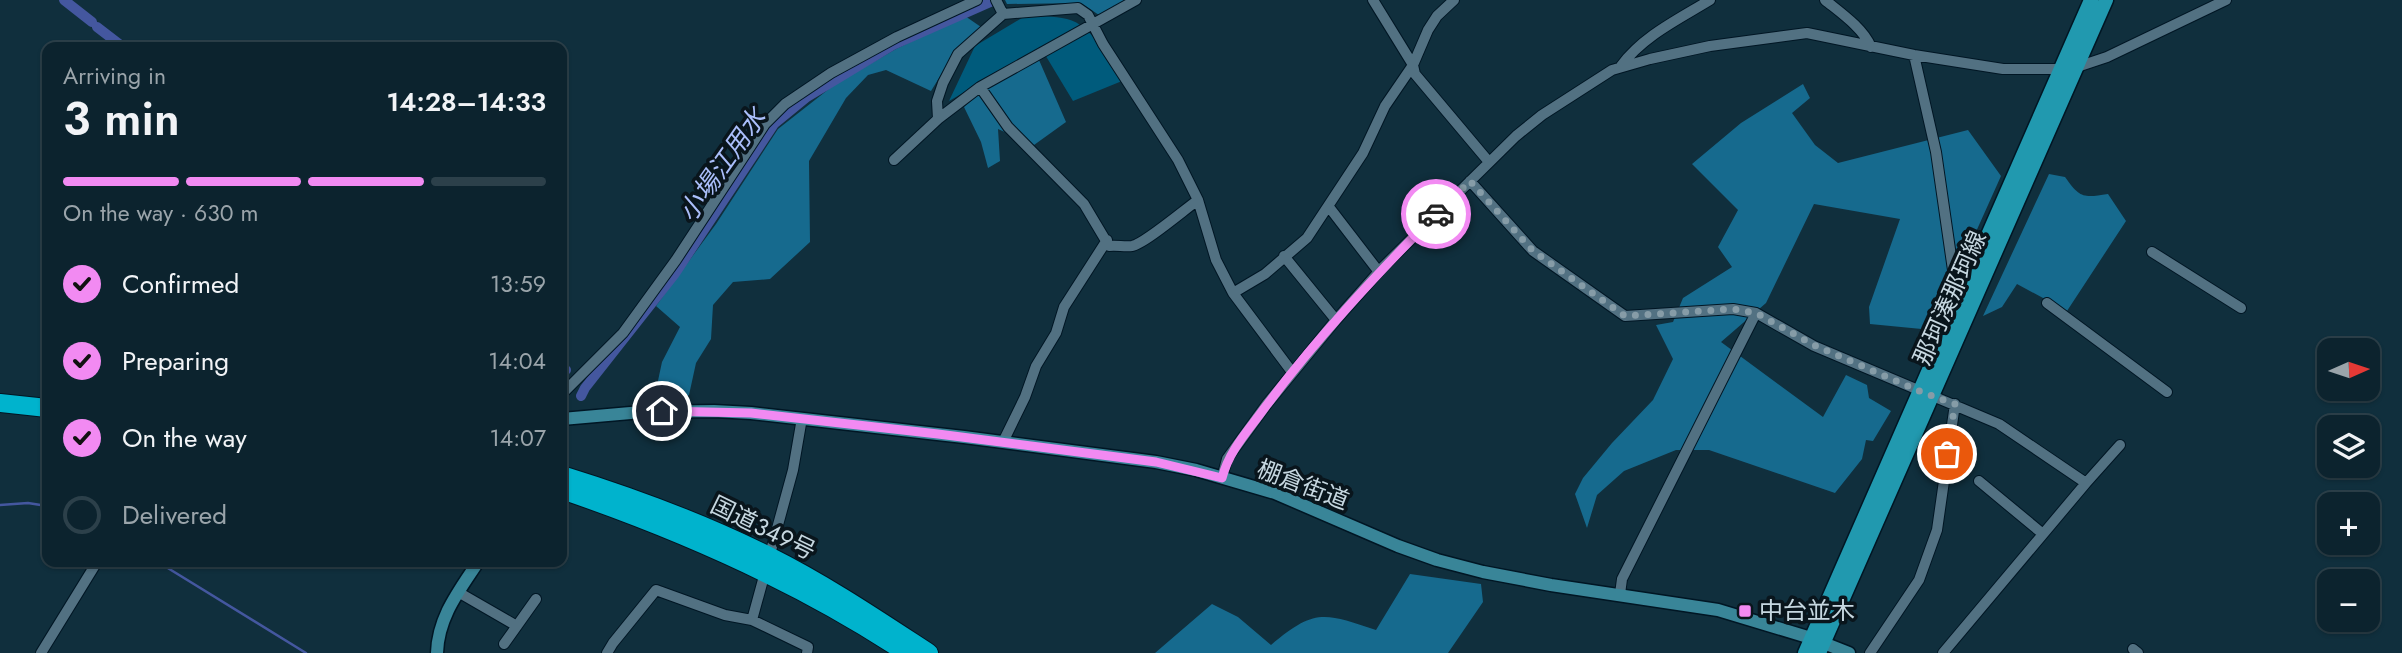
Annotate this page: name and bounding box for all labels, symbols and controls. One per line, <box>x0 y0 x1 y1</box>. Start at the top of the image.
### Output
text: Arriving in <box>63 59 166 93</box>
text: 14:28–14:33 <box>387 83 546 121</box>
text: 3 min <box>63 86 180 152</box>
water label: 小場江用水 <box>669 98 777 229</box>
courier <box>1401 179 1471 249</box>
icon: car <box>1417 195 1455 233</box>
text: On the way · 630 m <box>63 196 258 230</box>
street label: 那珂湊那珂線 <box>1904 225 1995 371</box>
icon: check <box>63 265 101 303</box>
text: Confirmed <box>122 265 239 303</box>
text: 13:59 <box>490 267 546 301</box>
north arrow <box>2317 338 2380 401</box>
map controls <box>2317 338 2380 632</box>
icon: check <box>63 342 101 380</box>
text: Preparing <box>122 342 229 380</box>
text: 14:04 <box>488 344 546 378</box>
pin <box>632 381 692 441</box>
icon: home <box>643 392 681 430</box>
button: layers <box>2317 415 2380 478</box>
icon: check <box>63 419 101 457</box>
text: On the way <box>122 419 247 457</box>
text: 14:07 <box>489 421 546 455</box>
pin <box>1917 424 1977 484</box>
icon: bag <box>1928 435 1966 473</box>
street label: 棚倉街道 <box>1252 451 1354 518</box>
street label: 国道349号 <box>705 487 822 568</box>
button: + <box>2317 492 2380 555</box>
text: Delivered <box>122 496 227 534</box>
button: − <box>2317 569 2380 632</box>
place label: 中台並木 <box>1759 593 1855 628</box>
marker: 中台並木 <box>1737 603 1753 619</box>

